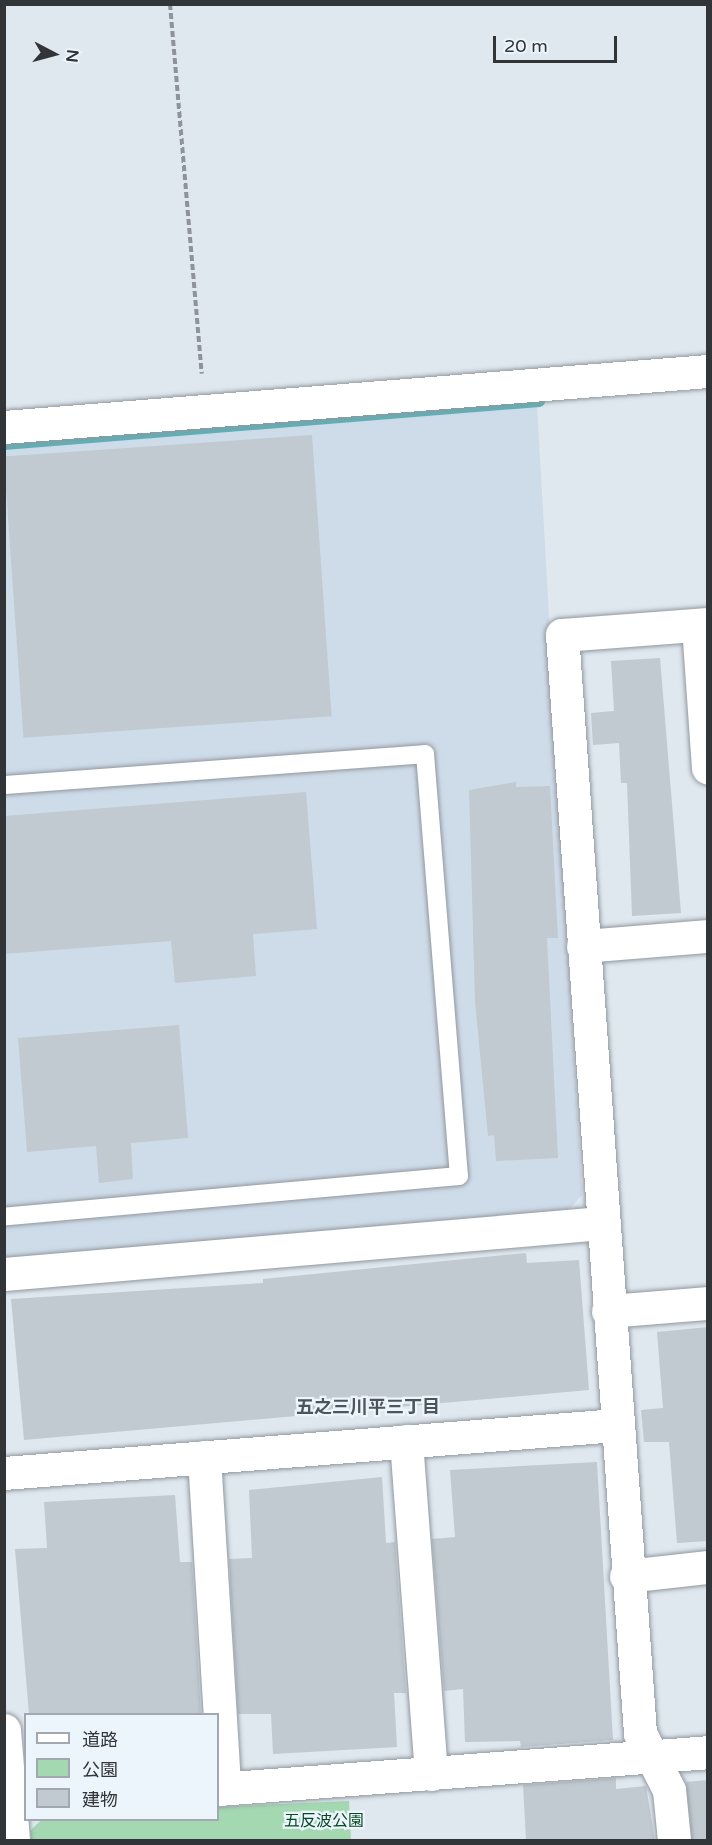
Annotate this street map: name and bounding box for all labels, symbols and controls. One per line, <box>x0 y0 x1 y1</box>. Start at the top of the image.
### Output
north arrow <box>24 24 84 84</box>
scale bar <box>496 24 620 62</box>
text: 20 m <box>504 35 548 57</box>
text: N <box>61 48 83 63</box>
district label: 五之三川平三丁目 <box>296 1396 440 1418</box>
legend <box>24 1713 219 1821</box>
text: 道路 <box>82 1729 118 1751</box>
text: 公園 <box>82 1759 118 1781</box>
text: 建物 <box>82 1789 118 1811</box>
park label: 五反波公園 <box>284 1811 364 1831</box>

